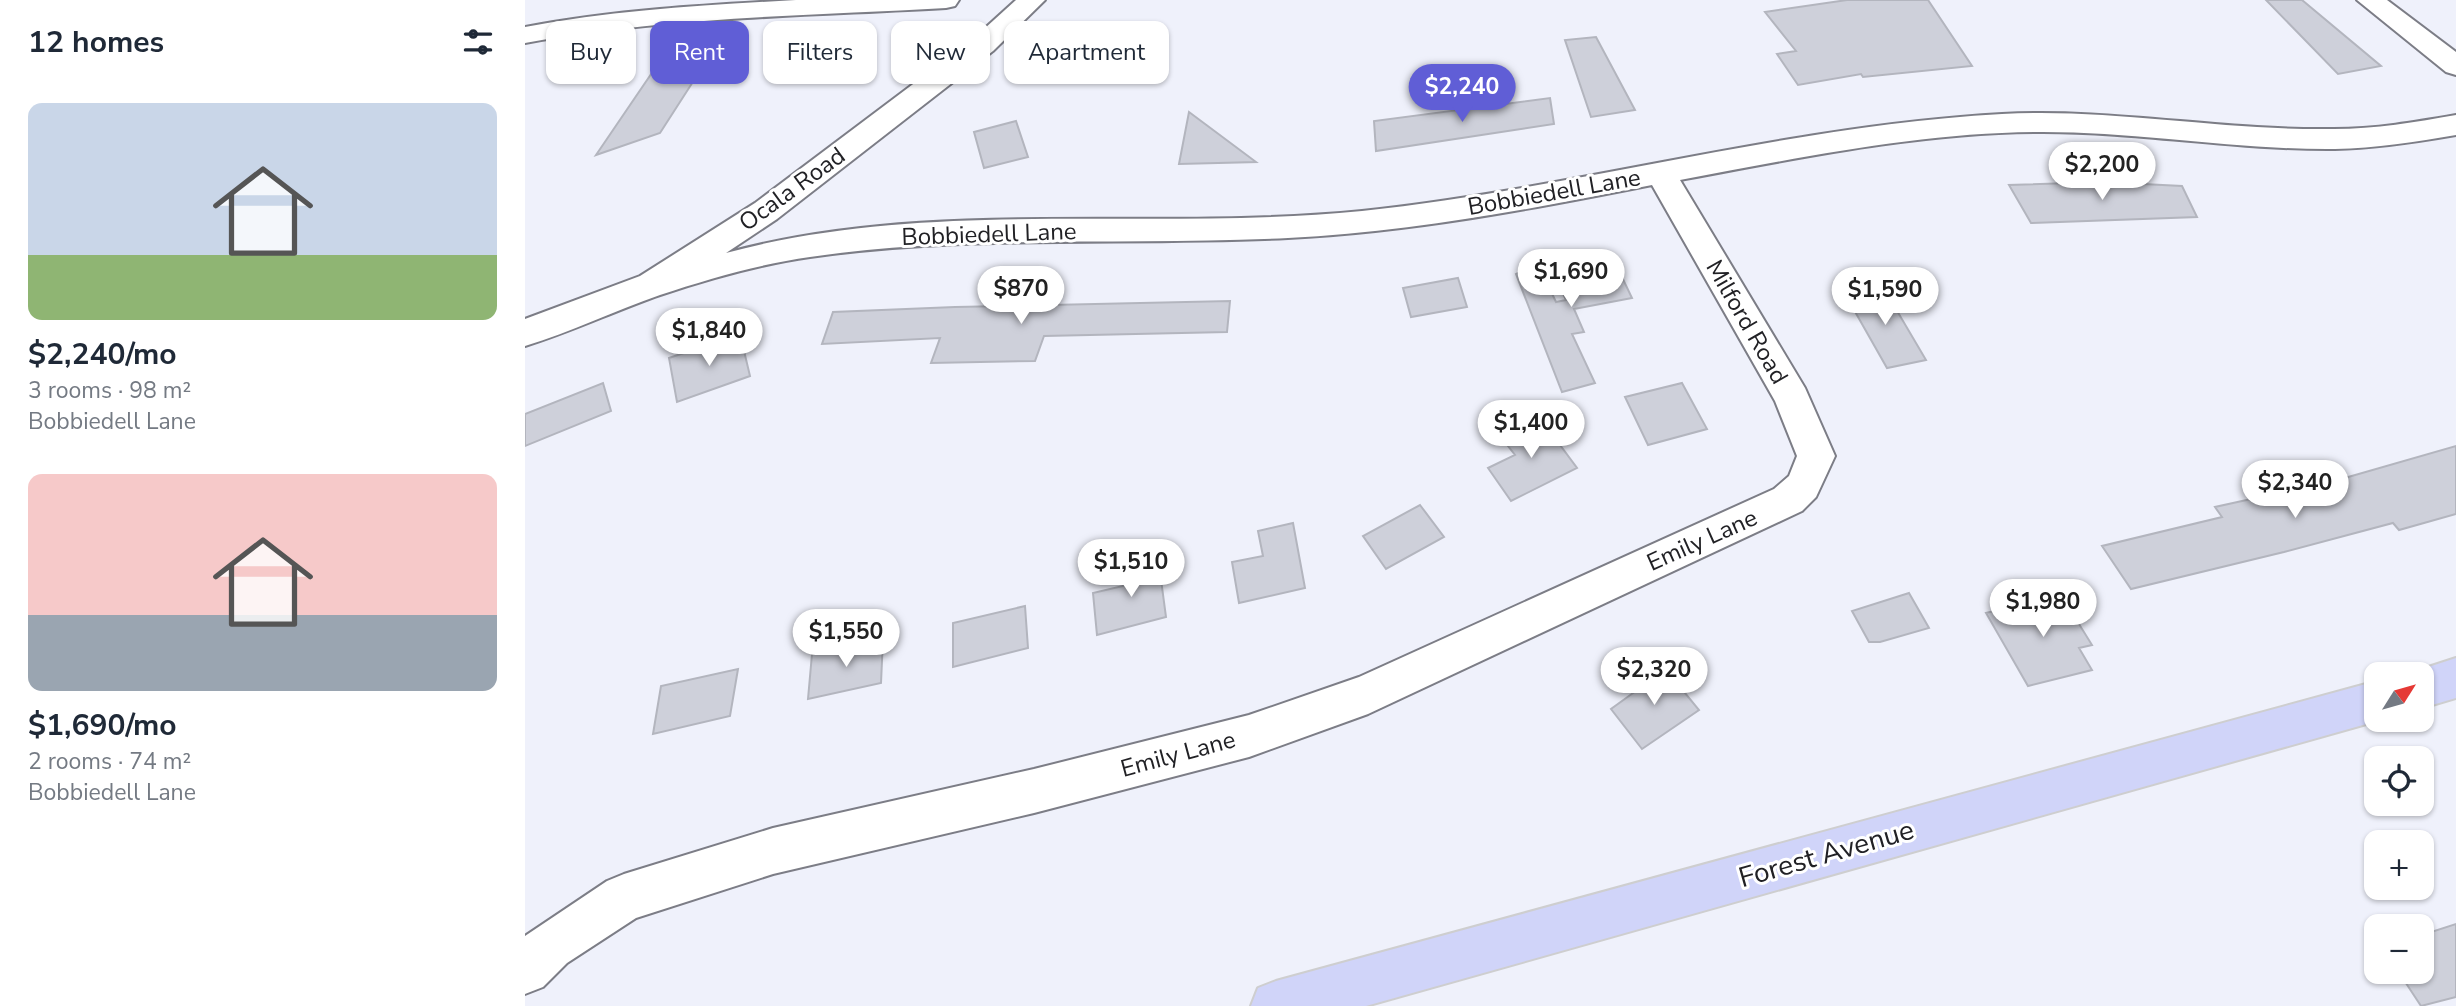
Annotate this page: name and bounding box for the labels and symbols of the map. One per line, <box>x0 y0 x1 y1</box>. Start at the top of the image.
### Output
pin: $2,240 <box>1405 64 1519 124</box>
street label: Ocala Road <box>732 140 852 238</box>
pin: $2,200 <box>2045 142 2159 202</box>
street label: Bobbiedell Lane <box>1465 161 1643 223</box>
street label: Bobbiedell Lane <box>901 215 1077 253</box>
pin: $1,690 <box>1514 250 1628 309</box>
street label: Milford Road <box>1699 254 1795 390</box>
pin: $870 <box>980 266 1062 326</box>
pin: $1,590 <box>1828 268 1942 327</box>
pin: $1,840 <box>652 308 766 368</box>
pin: $1,400 <box>1474 400 1588 460</box>
pin: $2,340 <box>2238 461 2352 520</box>
street label: Emily Lane <box>1642 501 1762 579</box>
pin: $1,510 <box>1074 540 1188 599</box>
pin: $1,980 <box>1986 580 2100 639</box>
pin: $1,550 <box>789 610 903 669</box>
pin: $2,320 <box>1597 648 1711 707</box>
north arrow <box>2364 662 2434 732</box>
street label: Emily Lane <box>1117 723 1239 785</box>
street label: Forest Avenue <box>1734 811 1918 897</box>

